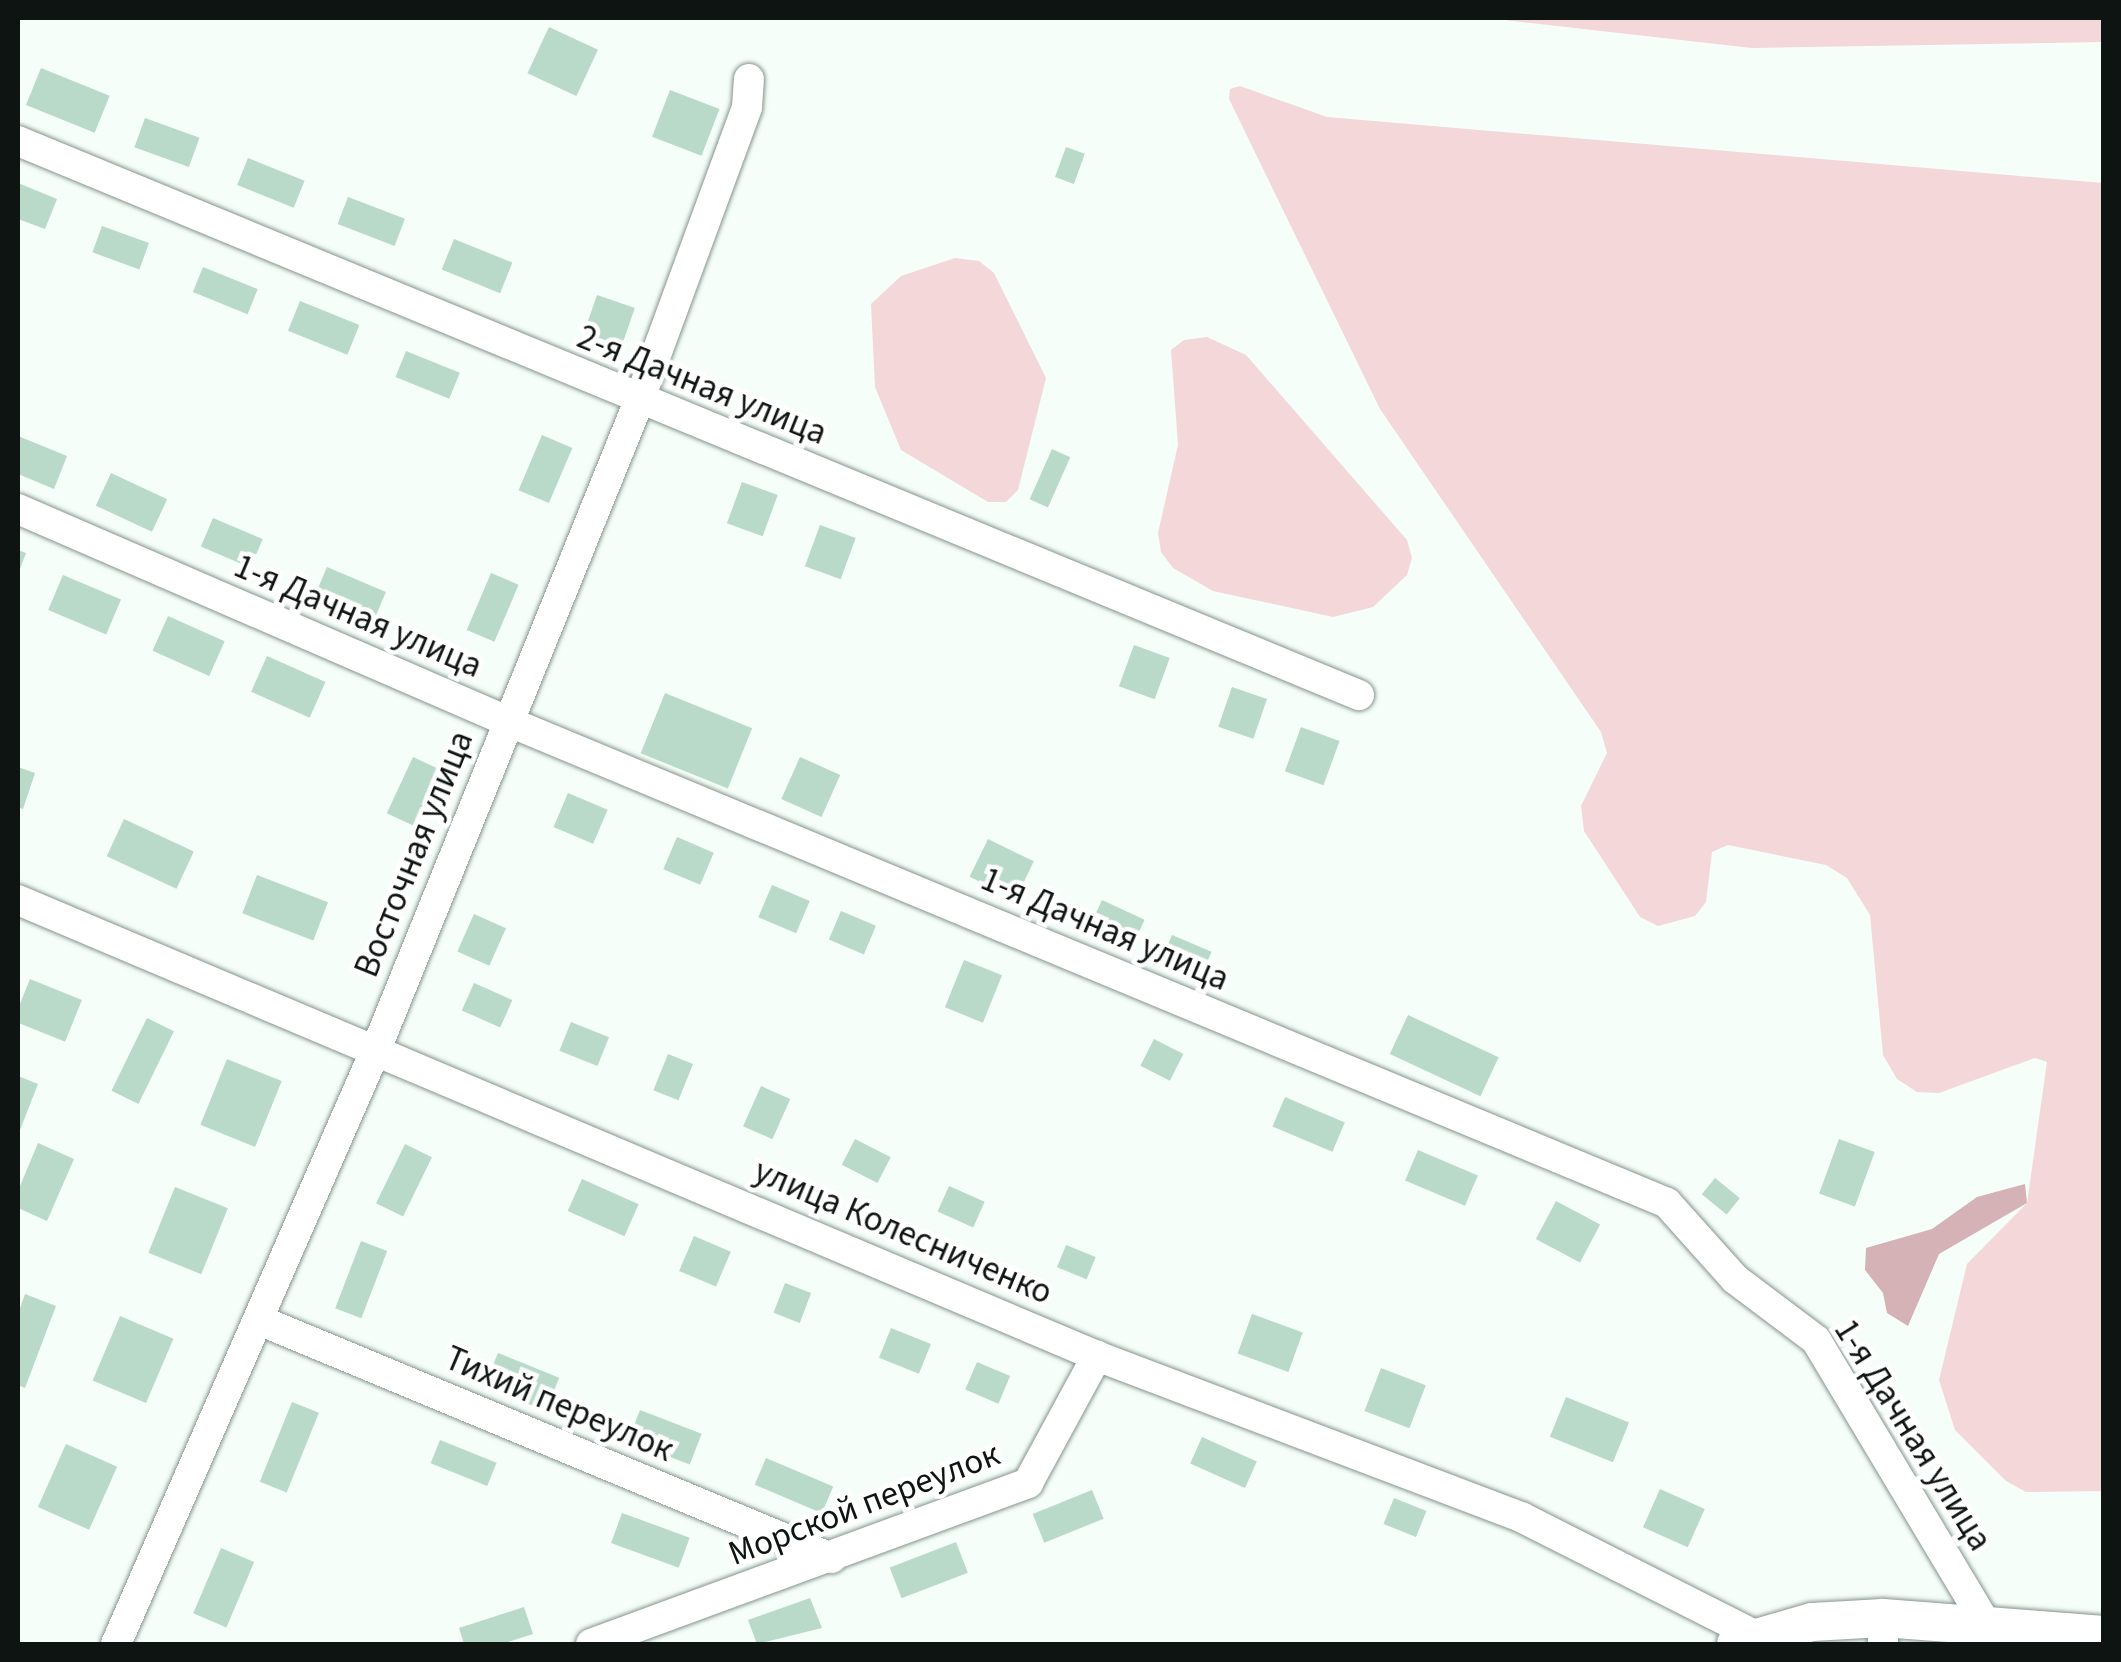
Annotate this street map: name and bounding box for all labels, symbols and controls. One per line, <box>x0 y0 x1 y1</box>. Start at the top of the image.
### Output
street label: 2-я Дачная улица <box>571 316 833 454</box>
street label: 1-я Дачная улица <box>228 545 488 687</box>
street label: Восточная улица <box>346 725 482 983</box>
street label: 1-я Дачная улица <box>975 858 1235 1000</box>
street label: улица Колесниченко <box>748 1150 1058 1314</box>
street label: 1-я Дачная улица <box>1825 1311 2001 1559</box>
street label: Тихий переулок <box>439 1337 679 1471</box>
street label: Морской переулок <box>723 1433 1005 1575</box>

